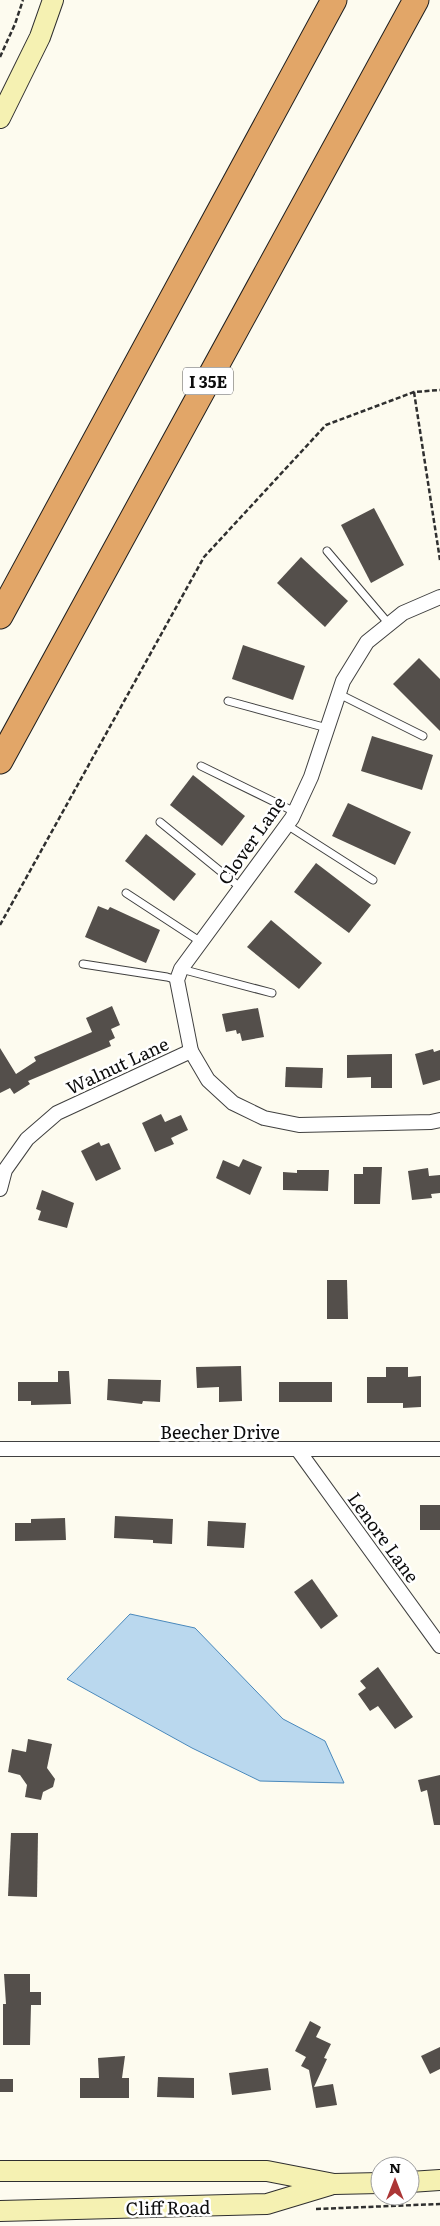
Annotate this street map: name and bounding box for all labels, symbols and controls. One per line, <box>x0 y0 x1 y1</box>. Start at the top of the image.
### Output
road number: I 35E <box>183 368 233 394</box>
street label: Clover Lane <box>211 790 291 890</box>
street label: Walnut Lane <box>61 1029 173 1101</box>
street label: Beecher Drive <box>160 1418 280 1445</box>
street label: Lenore Lane <box>342 1486 426 1588</box>
north arrow <box>370 2156 420 2206</box>
text: N <box>389 2157 401 2177</box>
street label: Cliff Road <box>125 2193 211 2221</box>

